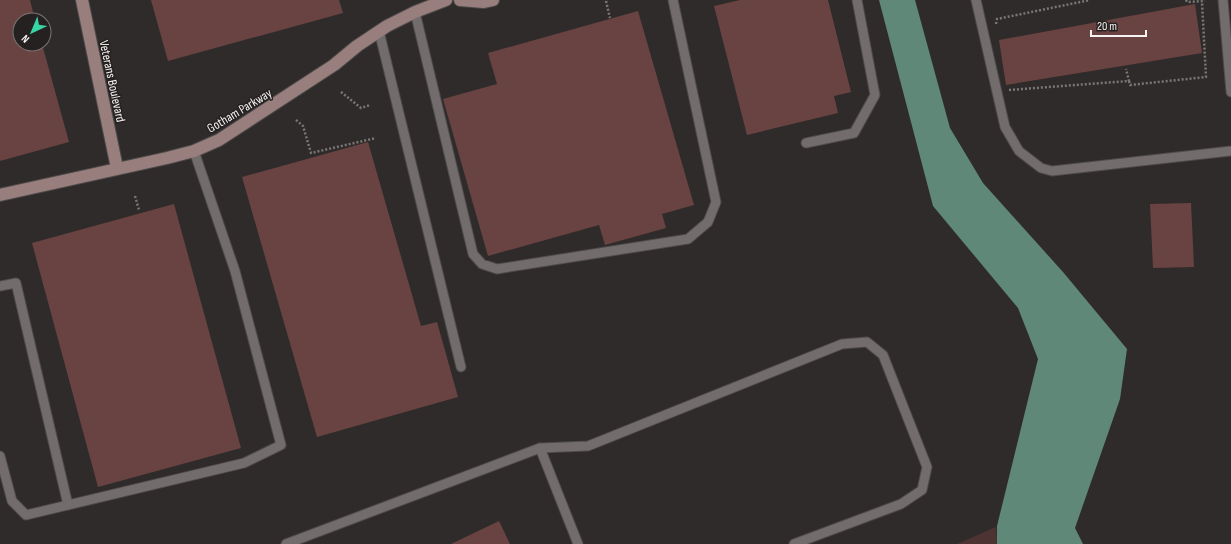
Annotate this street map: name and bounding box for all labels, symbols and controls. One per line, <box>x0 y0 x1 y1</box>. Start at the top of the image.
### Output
north arrow <box>12 12 52 52</box>
scale bar <box>1091 12 1146 38</box>
text: 20 m <box>1097 19 1117 34</box>
text: N <box>19 32 32 46</box>
street label: Veterans Boulevard <box>96 39 129 124</box>
street label: Gotham Parkway <box>204 85 275 137</box>

